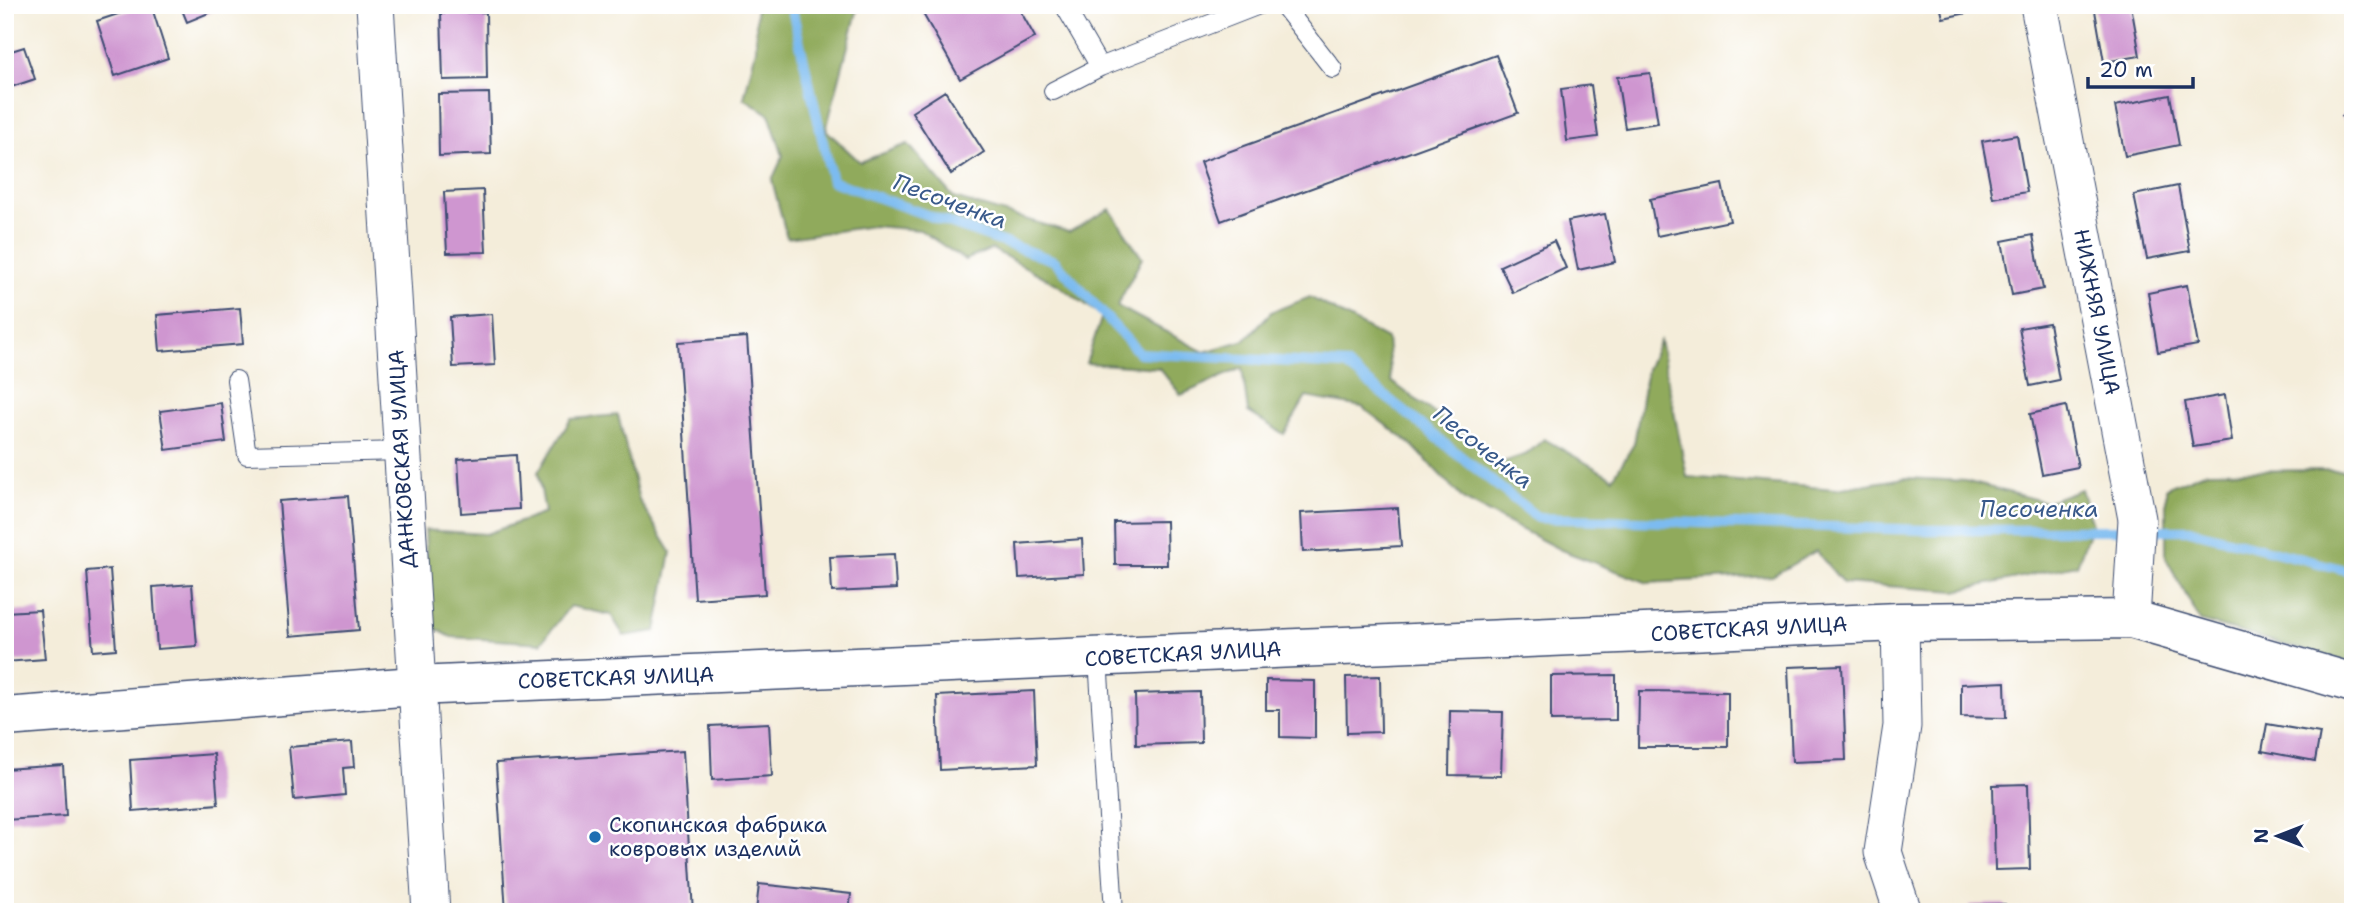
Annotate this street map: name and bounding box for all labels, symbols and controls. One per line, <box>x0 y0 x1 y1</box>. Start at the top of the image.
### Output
scale bar <box>2088 46 2194 90</box>
text: 20 m <box>2099 56 2153 84</box>
water label: Песоченка <box>889 167 1011 235</box>
street label: НИЖНЯЯ УЛИЦА <box>2067 227 2127 397</box>
street label: ДАНКОВСКАЯ УЛИЦА <box>382 349 422 569</box>
water label: Песоченка <box>1427 399 1539 495</box>
water label: Песоченка <box>1980 494 2098 524</box>
street label: СОВЕТСКАЯ УЛИЦА <box>1650 610 1848 648</box>
street label: СОВЕТСКАЯ УЛИЦА <box>1084 635 1282 673</box>
street label: СОВЕТСКАЯ УЛИЦА <box>517 661 715 695</box>
north arrow <box>2242 802 2312 872</box>
place label: Скопинская фабрика ковровых изделий <box>609 811 827 863</box>
text: N <box>2249 828 2274 844</box>
marker: Скопинская фабрика ковровых изделий <box>587 829 603 845</box>

